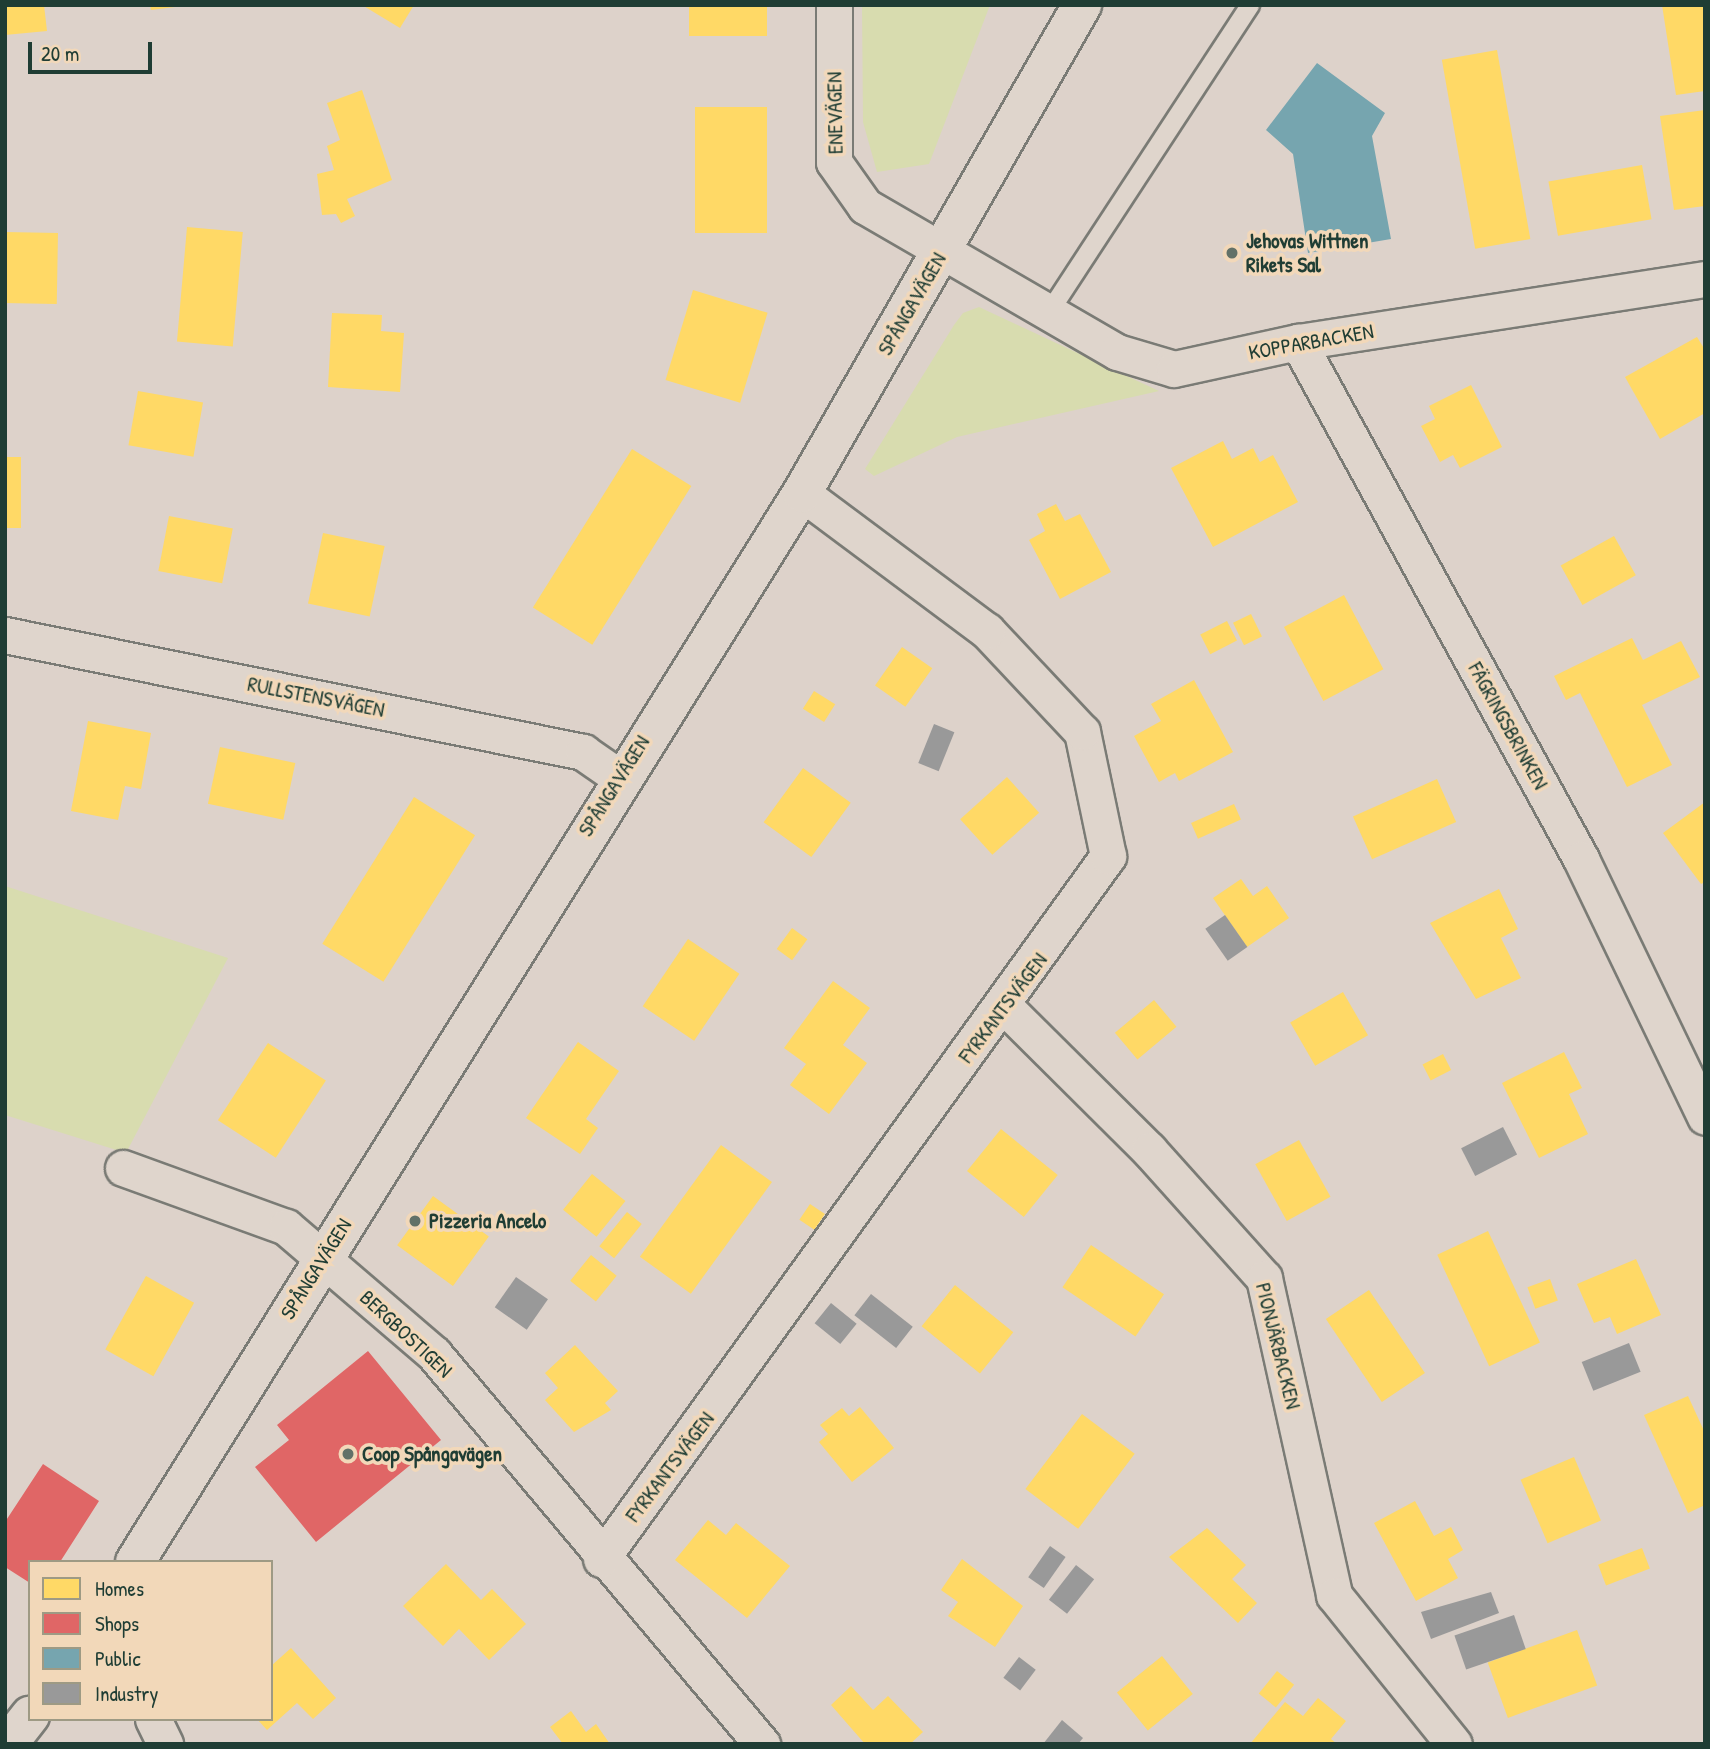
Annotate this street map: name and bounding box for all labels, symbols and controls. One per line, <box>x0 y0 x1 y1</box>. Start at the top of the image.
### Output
scale bar <box>32 28 156 72</box>
text: 20 m <box>41 39 79 68</box>
street label: ENEVÄGEN <box>822 72 848 154</box>
place label: Jehovas Wittnen Rikets Sal <box>1246 228 1368 278</box>
marker: Jehovas Wittnen Rikets Sal <box>1224 245 1240 261</box>
street label: SPÅNGAVÄGEN <box>873 248 951 360</box>
street label: KOPPARBACKEN <box>1247 319 1375 365</box>
street label: FÄGRINGSBRINKEN <box>1463 658 1553 794</box>
street label: RULLSTENSVÄGEN <box>245 671 387 723</box>
street label: SPÅNGAVÄGEN <box>573 731 655 841</box>
street label: FYRKANTSVÄGEN <box>953 948 1053 1068</box>
place label: Pizzeria Ancelo <box>429 1208 546 1234</box>
marker: Pizzeria Ancelo <box>407 1213 423 1229</box>
street label: SPÅNGAVÄGEN <box>275 1214 357 1324</box>
street label: PIONJÄRBACKEN <box>1250 1280 1306 1412</box>
street label: BERGBOSTIGEN <box>355 1285 457 1383</box>
street label: FYRKANTSVÄGEN <box>620 1407 720 1527</box>
place label: Coop Spångavägen <box>362 1441 502 1467</box>
marker: Coop Spångavägen <box>340 1446 356 1462</box>
legend <box>28 1560 273 1721</box>
text: Homes <box>95 1574 144 1603</box>
text: Shops <box>95 1609 139 1638</box>
text: Public <box>95 1644 141 1673</box>
text: Industry <box>95 1679 158 1708</box>

